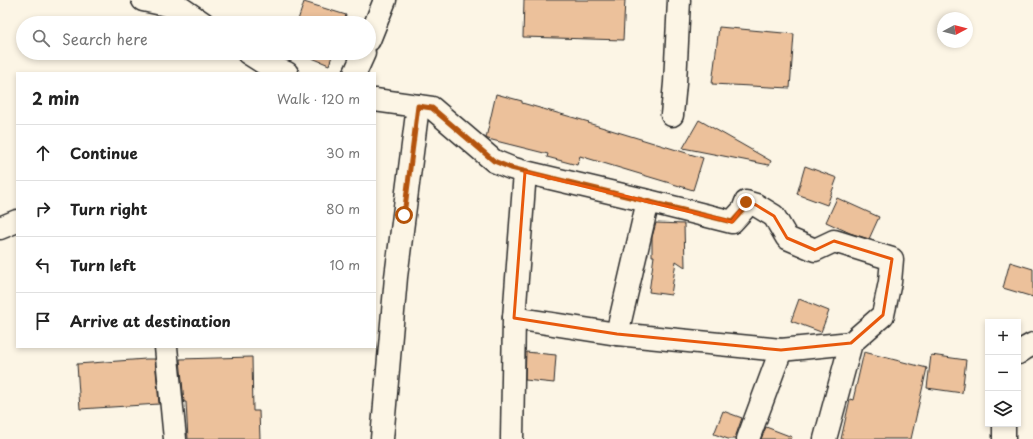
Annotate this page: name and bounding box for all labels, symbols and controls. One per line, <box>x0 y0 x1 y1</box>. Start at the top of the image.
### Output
north arrow <box>937 12 973 48</box>
search box <box>16 16 376 60</box>
icon: search <box>30 27 52 49</box>
text: Search here <box>62 27 148 50</box>
text: 2 min <box>32 85 79 111</box>
text: Walk · 120 m <box>277 89 360 108</box>
text: Continue <box>70 141 138 164</box>
icon: ahead <box>32 142 54 164</box>
text: 30 m <box>326 143 360 162</box>
route end <box>737 193 755 211</box>
text: Turn right <box>70 197 147 220</box>
icon: right <box>32 198 54 220</box>
text: 80 m <box>326 199 360 218</box>
route start <box>395 206 413 224</box>
text: Turn left <box>70 253 136 276</box>
icon: left <box>32 254 54 276</box>
text: 10 m <box>330 255 360 274</box>
text: Arrive at destination <box>70 309 231 332</box>
icon: arrive <box>32 310 54 332</box>
map controls <box>985 319 1021 427</box>
button: + <box>985 319 1021 355</box>
button: − <box>985 355 1021 391</box>
button: layers <box>985 391 1021 427</box>

